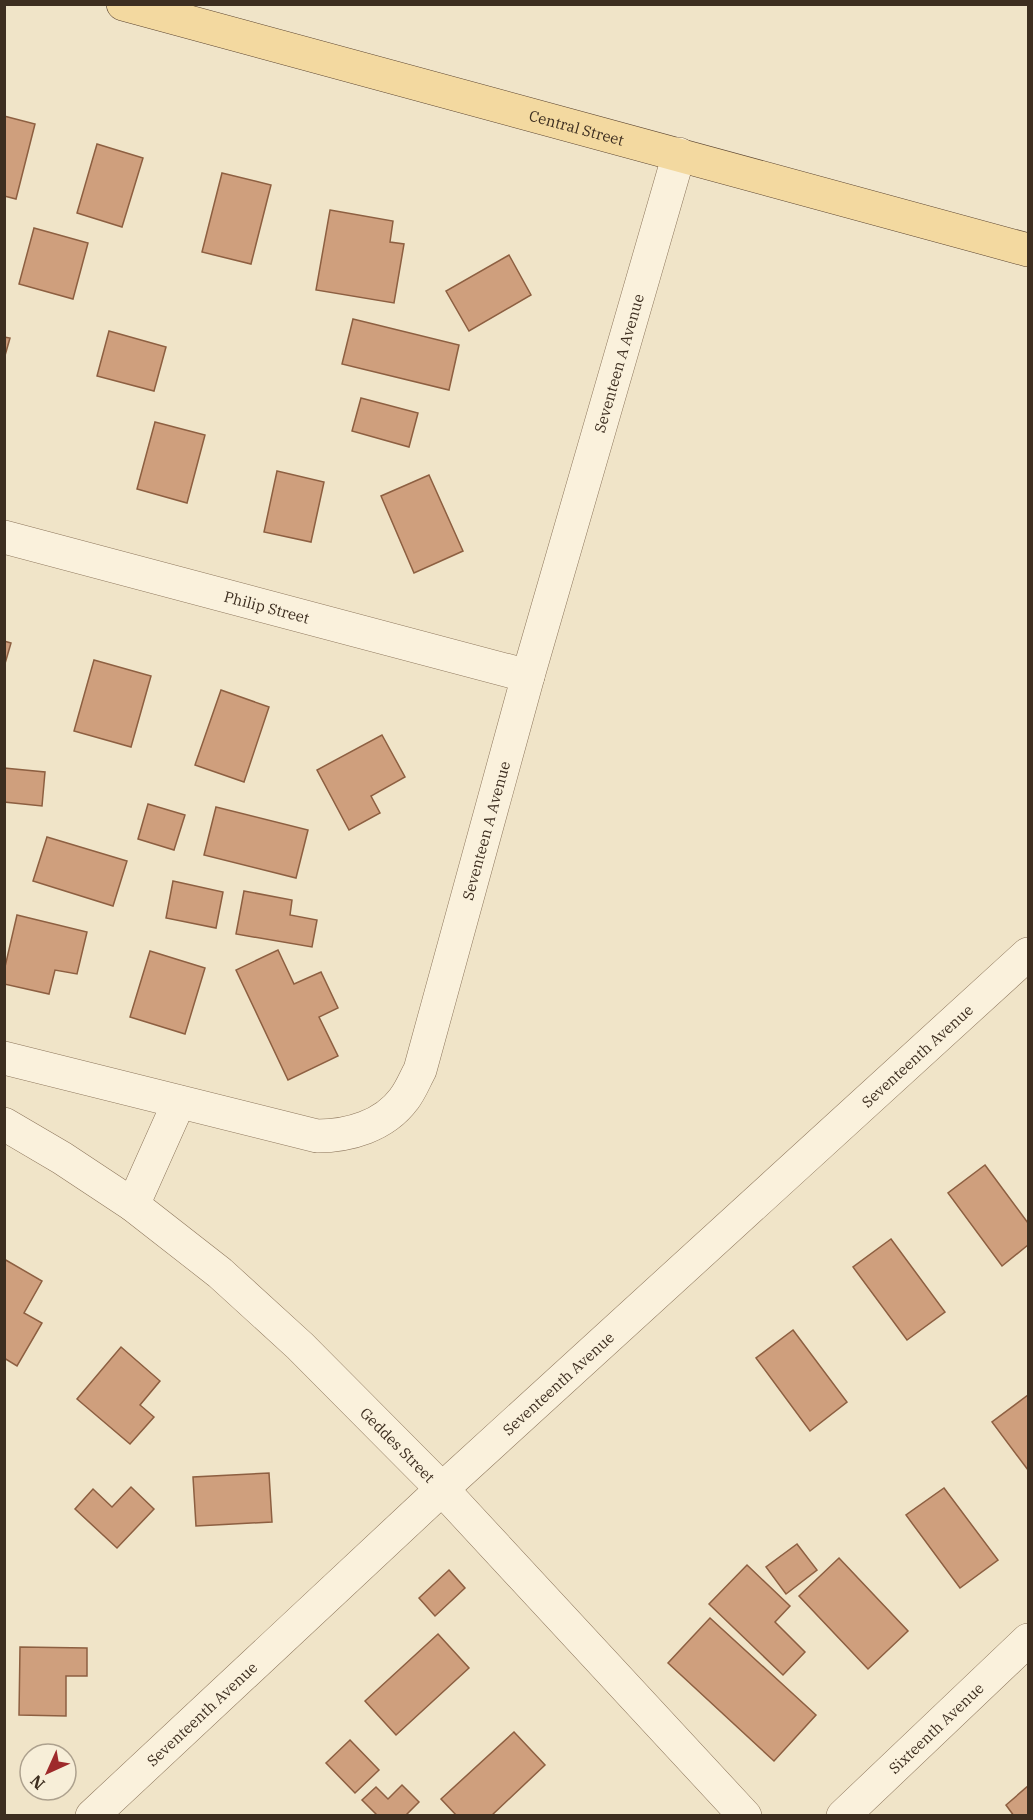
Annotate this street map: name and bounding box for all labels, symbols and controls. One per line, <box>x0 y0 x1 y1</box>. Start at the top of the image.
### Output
street label: Central Street <box>527 105 626 149</box>
street label: Seventeen A Avenue <box>589 292 648 435</box>
street label: Philip Street <box>222 586 312 627</box>
street label: Seventeen A Avenue <box>458 759 514 902</box>
street label: Seventeenth Avenue <box>857 1000 977 1111</box>
street label: Seventeenth Avenue <box>498 1327 618 1439</box>
street label: Geddes Street <box>356 1403 439 1486</box>
street label: Seventeenth Avenue <box>142 1657 261 1770</box>
street label: Sixteenth Avenue <box>884 1678 987 1777</box>
north arrow <box>18 1742 78 1802</box>
text: N <box>26 1771 49 1794</box>

